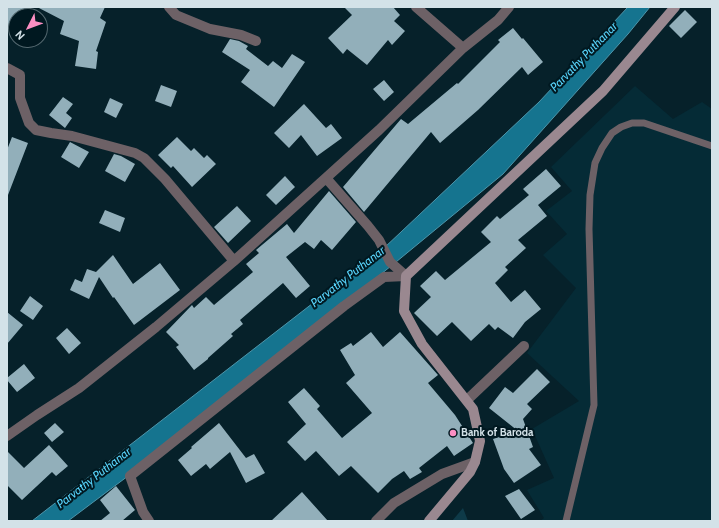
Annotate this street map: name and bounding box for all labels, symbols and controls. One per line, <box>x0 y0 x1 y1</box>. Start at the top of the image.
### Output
north arrow <box>8 8 48 48</box>
water label: Parvathy Puthanar <box>547 19 621 95</box>
text: N <box>12 28 28 43</box>
water label: Parvathy Puthanar <box>308 243 388 311</box>
place label: Bank of Baroda <box>461 426 534 440</box>
marker: Bank of Baroda <box>448 428 458 438</box>
water label: Parvathy Puthanar <box>54 444 134 512</box>

